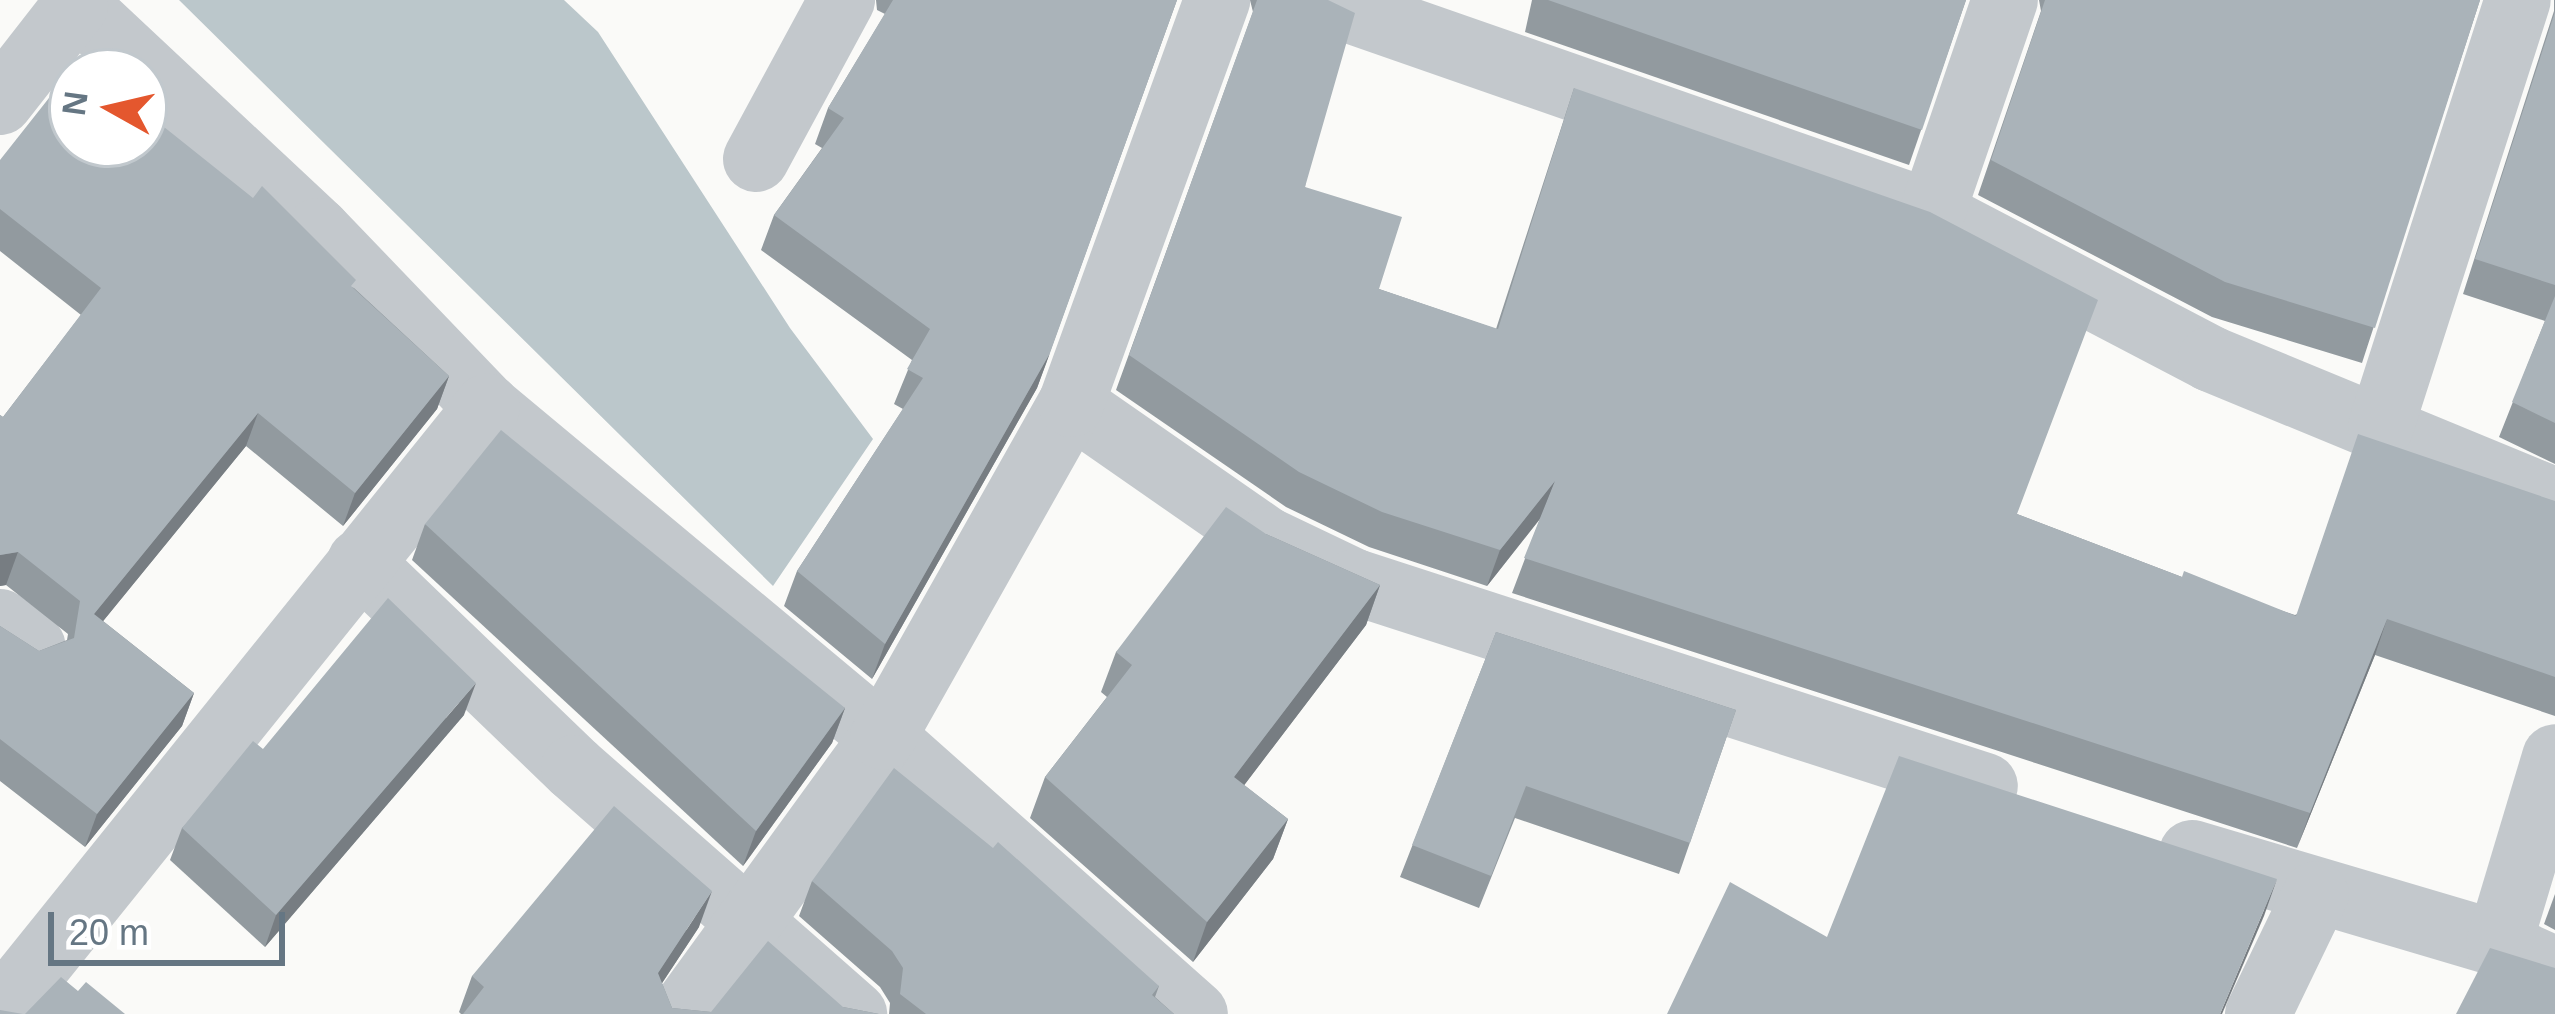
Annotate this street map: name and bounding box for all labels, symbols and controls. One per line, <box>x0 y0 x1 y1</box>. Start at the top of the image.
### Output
north arrow <box>48 48 168 168</box>
text: N <box>55 89 95 118</box>
scale bar <box>54 888 291 962</box>
text: 20 m <box>69 912 149 953</box>

